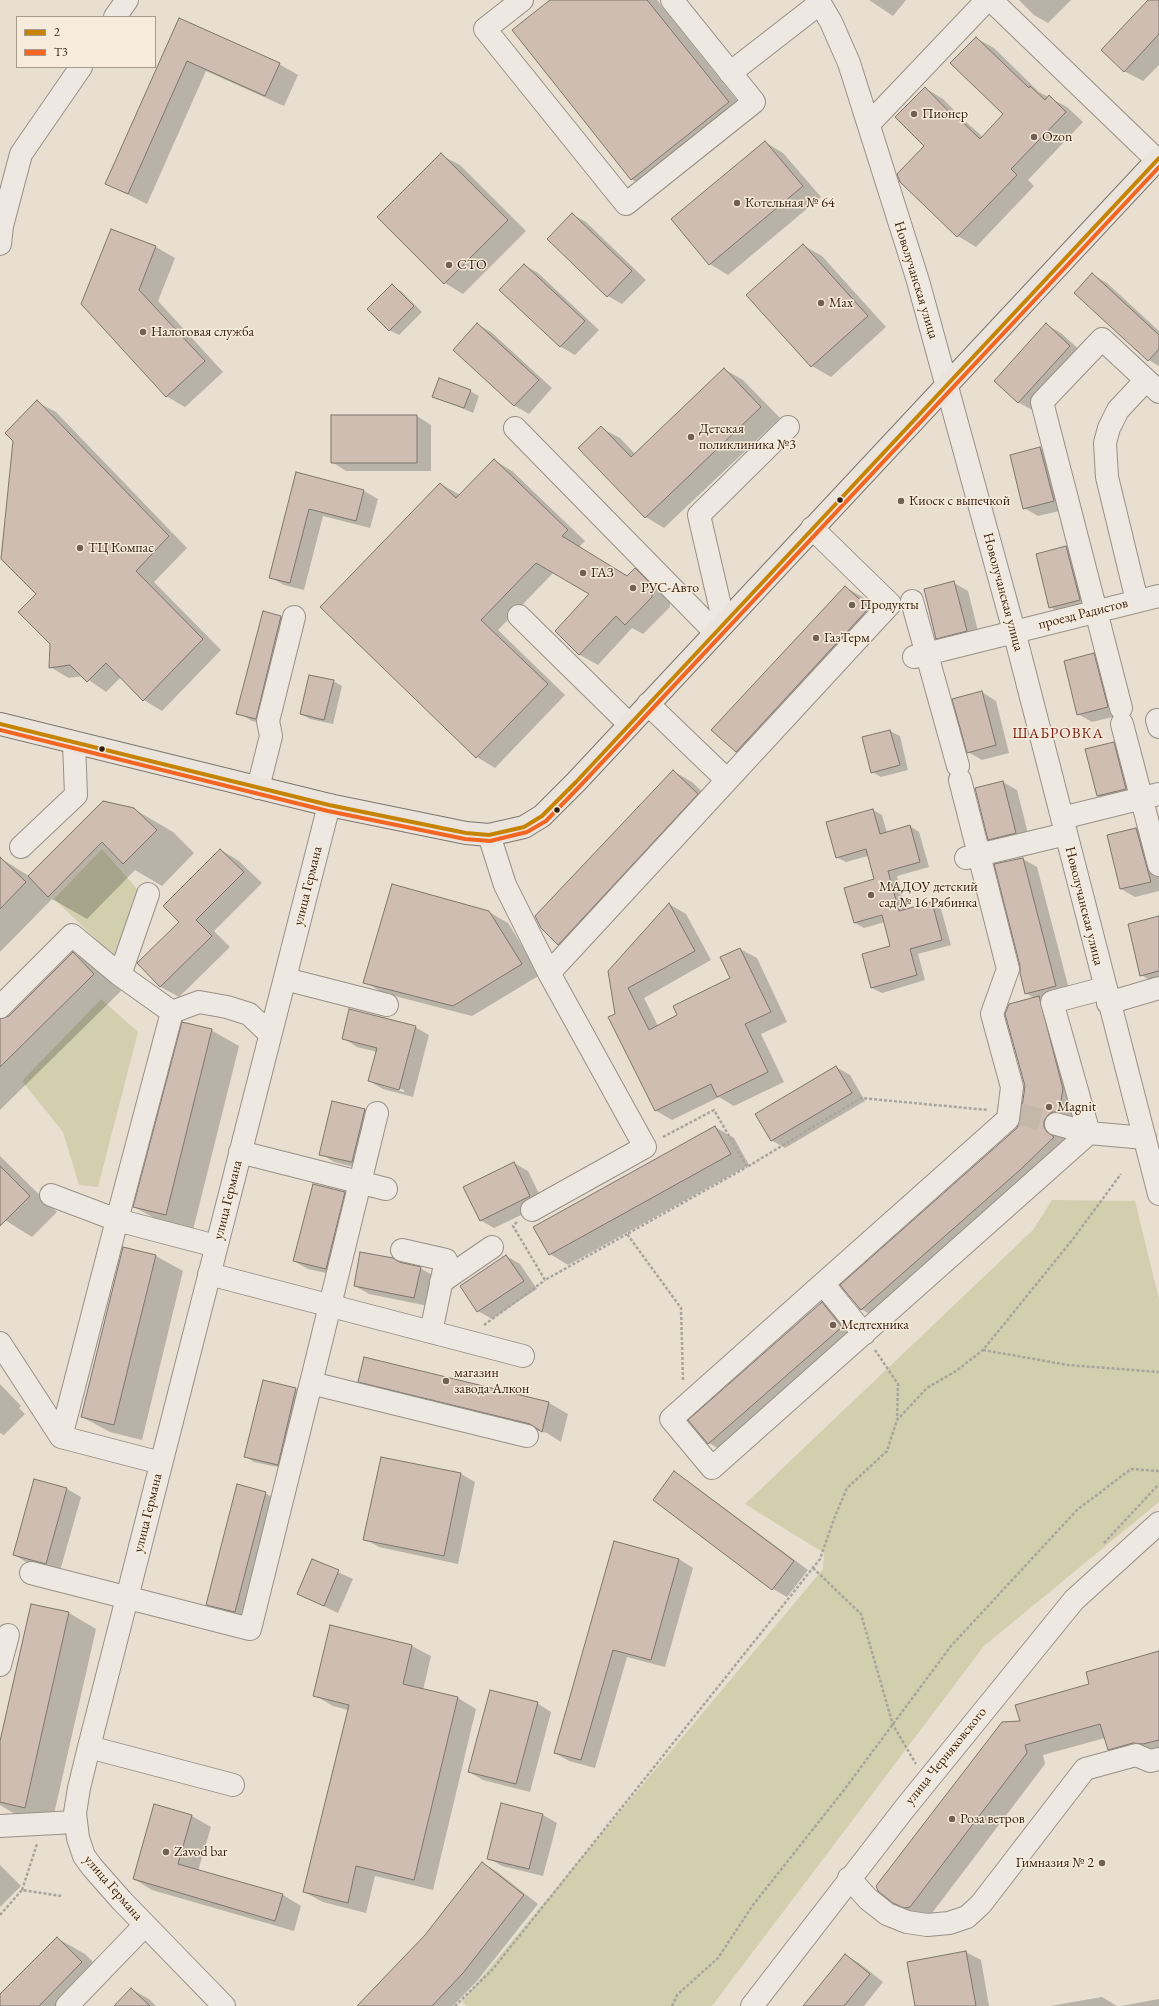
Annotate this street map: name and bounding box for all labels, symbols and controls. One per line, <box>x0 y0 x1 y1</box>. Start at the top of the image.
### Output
legend <box>16 16 156 68</box>
text: 2 <box>54 24 60 40</box>
text: Т3 <box>54 44 68 60</box>
place label: Пионер <box>922 106 968 122</box>
marker: Пионер <box>909 109 919 119</box>
place label: Ozon <box>1042 129 1072 145</box>
marker: Ozon <box>1029 132 1039 142</box>
place label: Котельная № 64 <box>745 195 835 211</box>
marker: Котельная № 64 <box>732 198 742 208</box>
street label: Новолучанская улица <box>890 219 942 341</box>
place label: СТО <box>457 257 487 273</box>
marker: СТО <box>444 260 454 270</box>
place label: Max <box>829 295 853 311</box>
marker: Max <box>816 298 826 308</box>
place label: Налоговая служба <box>151 324 254 340</box>
marker: Налоговая служба <box>138 327 148 337</box>
place label: Детская поликлиника №3 <box>699 421 796 454</box>
marker: Детская поликлиника №3 <box>686 432 696 442</box>
place label: Киоск с выпечкой <box>909 493 1010 509</box>
unlabelled marker <box>835 495 845 505</box>
marker: Киоск с выпечкой <box>896 496 906 506</box>
street label: Новолучанская улица <box>979 531 1027 653</box>
place label: ТЦ Компас <box>88 540 154 556</box>
marker: ТЦ Компас <box>75 543 85 553</box>
place label: ГАЗ <box>591 565 614 581</box>
marker: ГАЗ <box>578 568 588 578</box>
place label: РУС-Авто <box>641 580 699 596</box>
marker: РУС-Авто <box>628 583 638 593</box>
street label: проезд Радистов <box>1036 595 1130 633</box>
place label: Продукты <box>860 597 919 613</box>
marker: Продукты <box>847 600 857 610</box>
place label: ГазТерм <box>824 630 870 646</box>
marker: ГазТерм <box>811 633 821 643</box>
district label: ШАБРОВКА <box>1012 725 1104 743</box>
unlabelled marker <box>97 744 107 754</box>
unlabelled marker <box>552 805 562 815</box>
street label: улица Германа <box>290 845 326 927</box>
street label: Новолучанская улица <box>1061 845 1107 967</box>
place label: МАДОУ детский сад № 16 Рябинка <box>879 879 978 912</box>
marker: МАДОУ детский сад № 16 Рябинка <box>866 890 876 900</box>
place label: Magnit <box>1057 1099 1096 1115</box>
marker: Magnit <box>1044 1102 1054 1112</box>
street label: улица Германа <box>210 1159 246 1241</box>
place label: Медтехника <box>841 1317 909 1333</box>
marker: Медтехника <box>828 1320 838 1330</box>
place label: магазин завода Алкон <box>454 1365 529 1398</box>
marker: магазин завода Алкон <box>441 1376 451 1386</box>
street label: улица Германа <box>130 1472 166 1554</box>
street label: улица Черняховского <box>902 1704 990 1808</box>
place label: Роза ветров <box>960 1811 1025 1827</box>
marker: Роза ветров <box>947 1814 957 1824</box>
place label: Zavod bar <box>174 1844 228 1860</box>
marker: Zavod bar <box>161 1847 171 1857</box>
street label: улица Германа <box>80 1852 146 1924</box>
place label: Гимназия № 2 <box>1016 1855 1094 1871</box>
marker: Гимназия № 2 <box>1097 1858 1107 1868</box>

